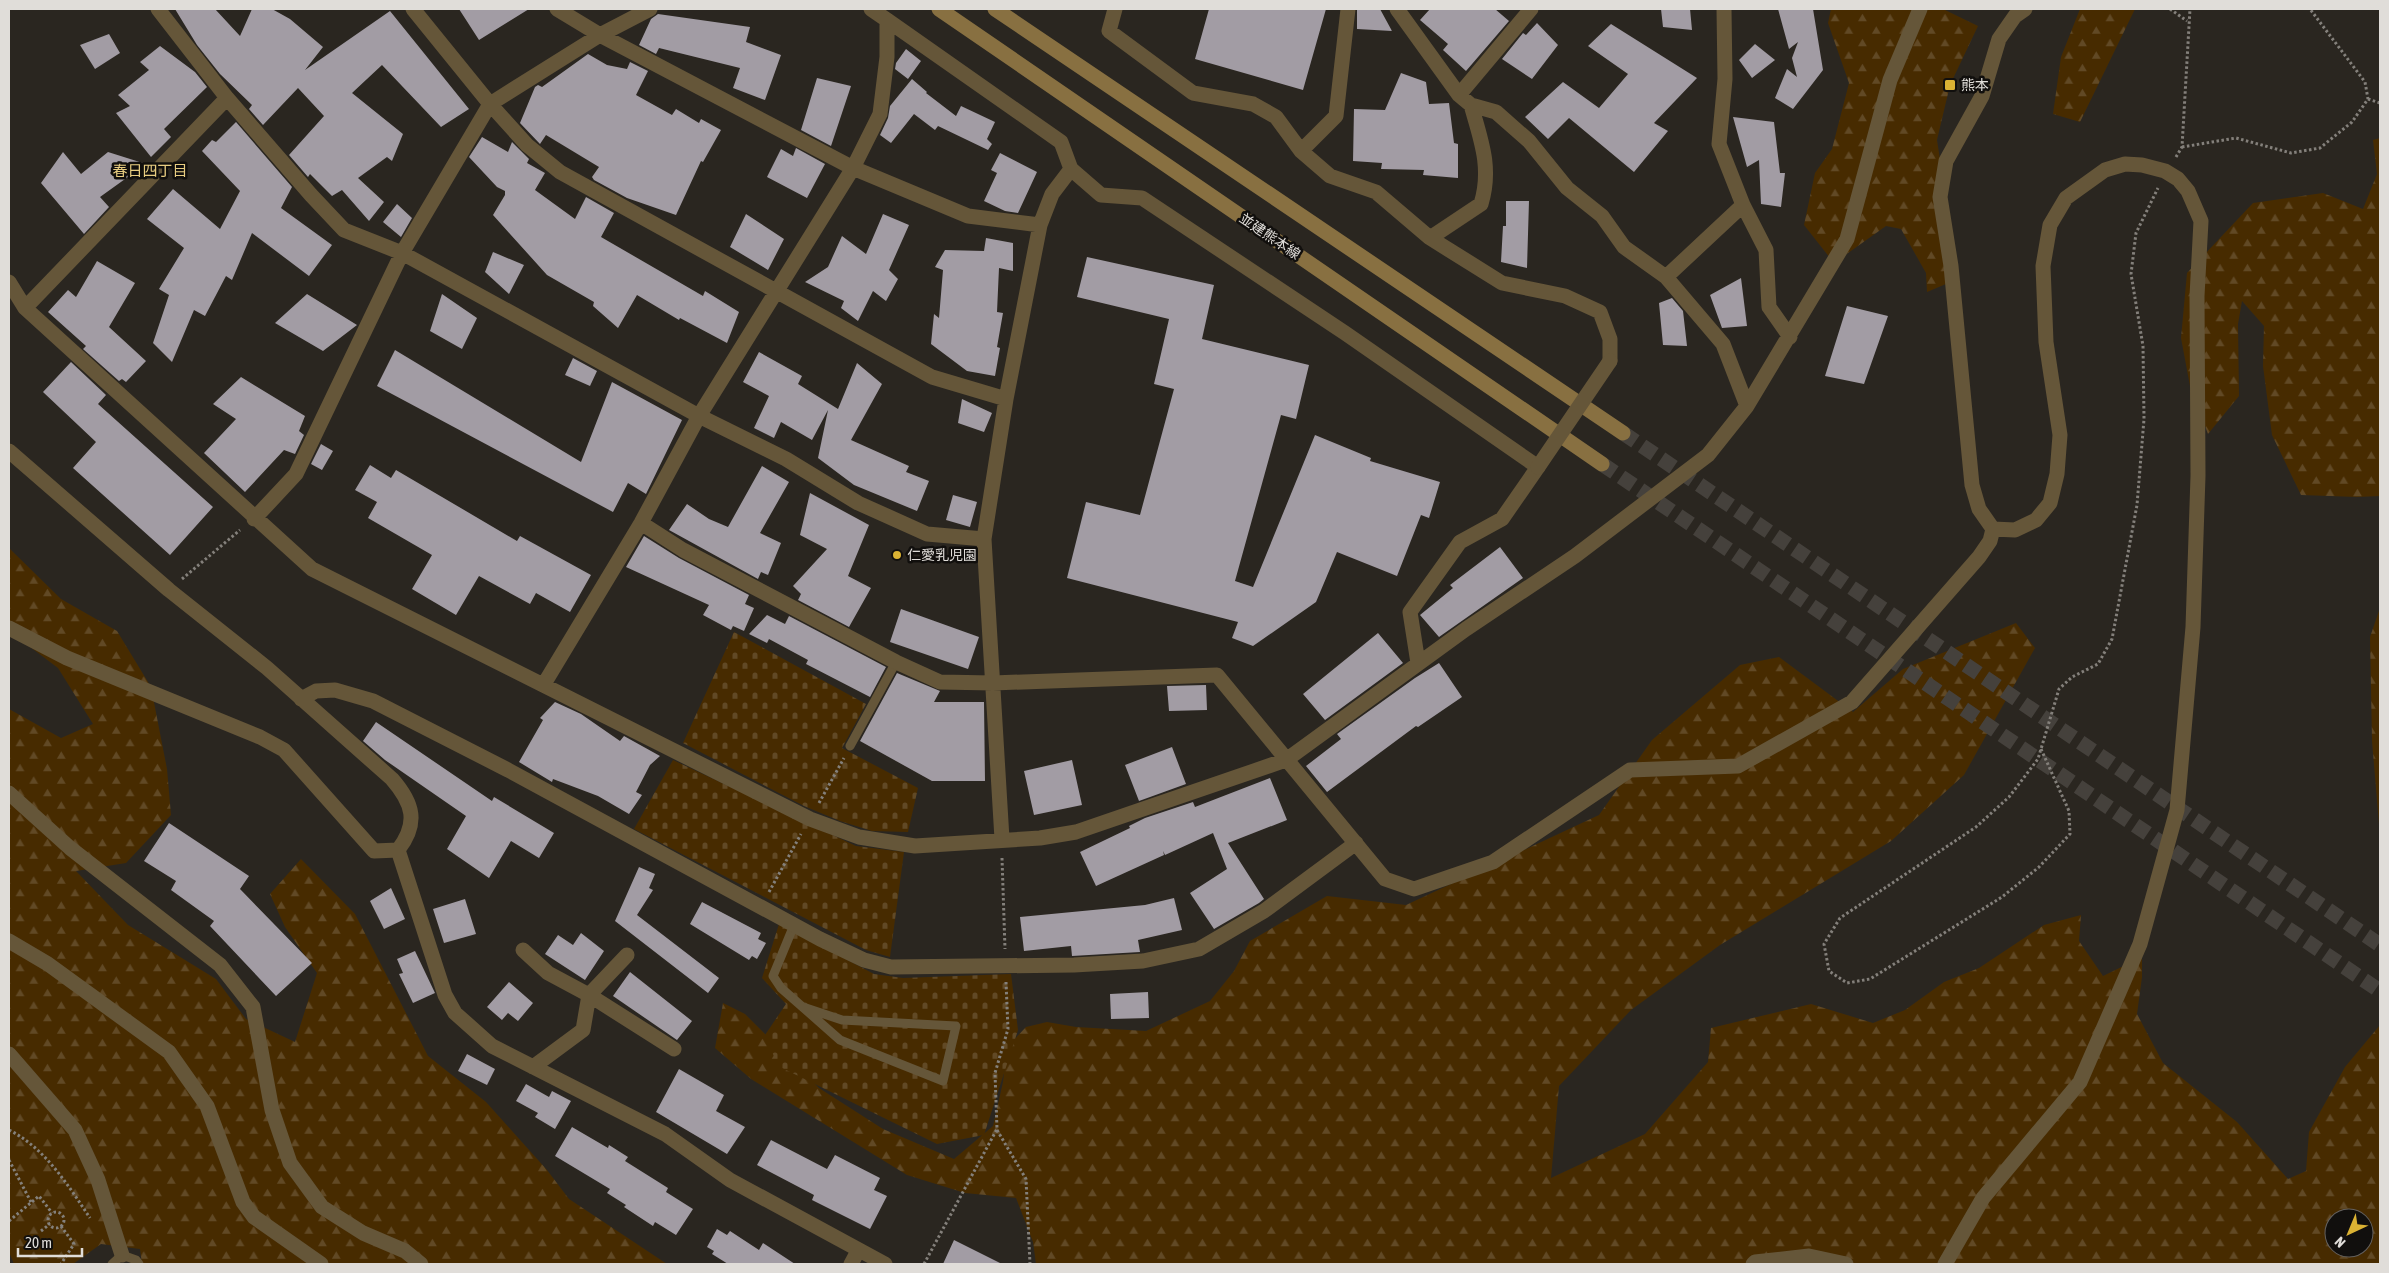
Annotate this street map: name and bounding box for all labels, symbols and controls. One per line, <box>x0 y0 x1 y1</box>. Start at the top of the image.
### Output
place label: 熊本 <box>1961 77 1989 93</box>
marker: 熊本 <box>1943 78 1957 92</box>
district label: 春日四丁目 <box>112 162 188 179</box>
street label: 並建熊本線 <box>1237 210 1303 262</box>
place label: 仁愛乳児園 <box>907 547 977 563</box>
marker: 仁愛乳児園 <box>891 549 903 561</box>
north arrow <box>2324 1208 2374 1258</box>
scale bar <box>18 1226 81 1258</box>
text: 20 m <box>25 1234 52 1251</box>
text: N <box>2331 1234 2348 1251</box>

